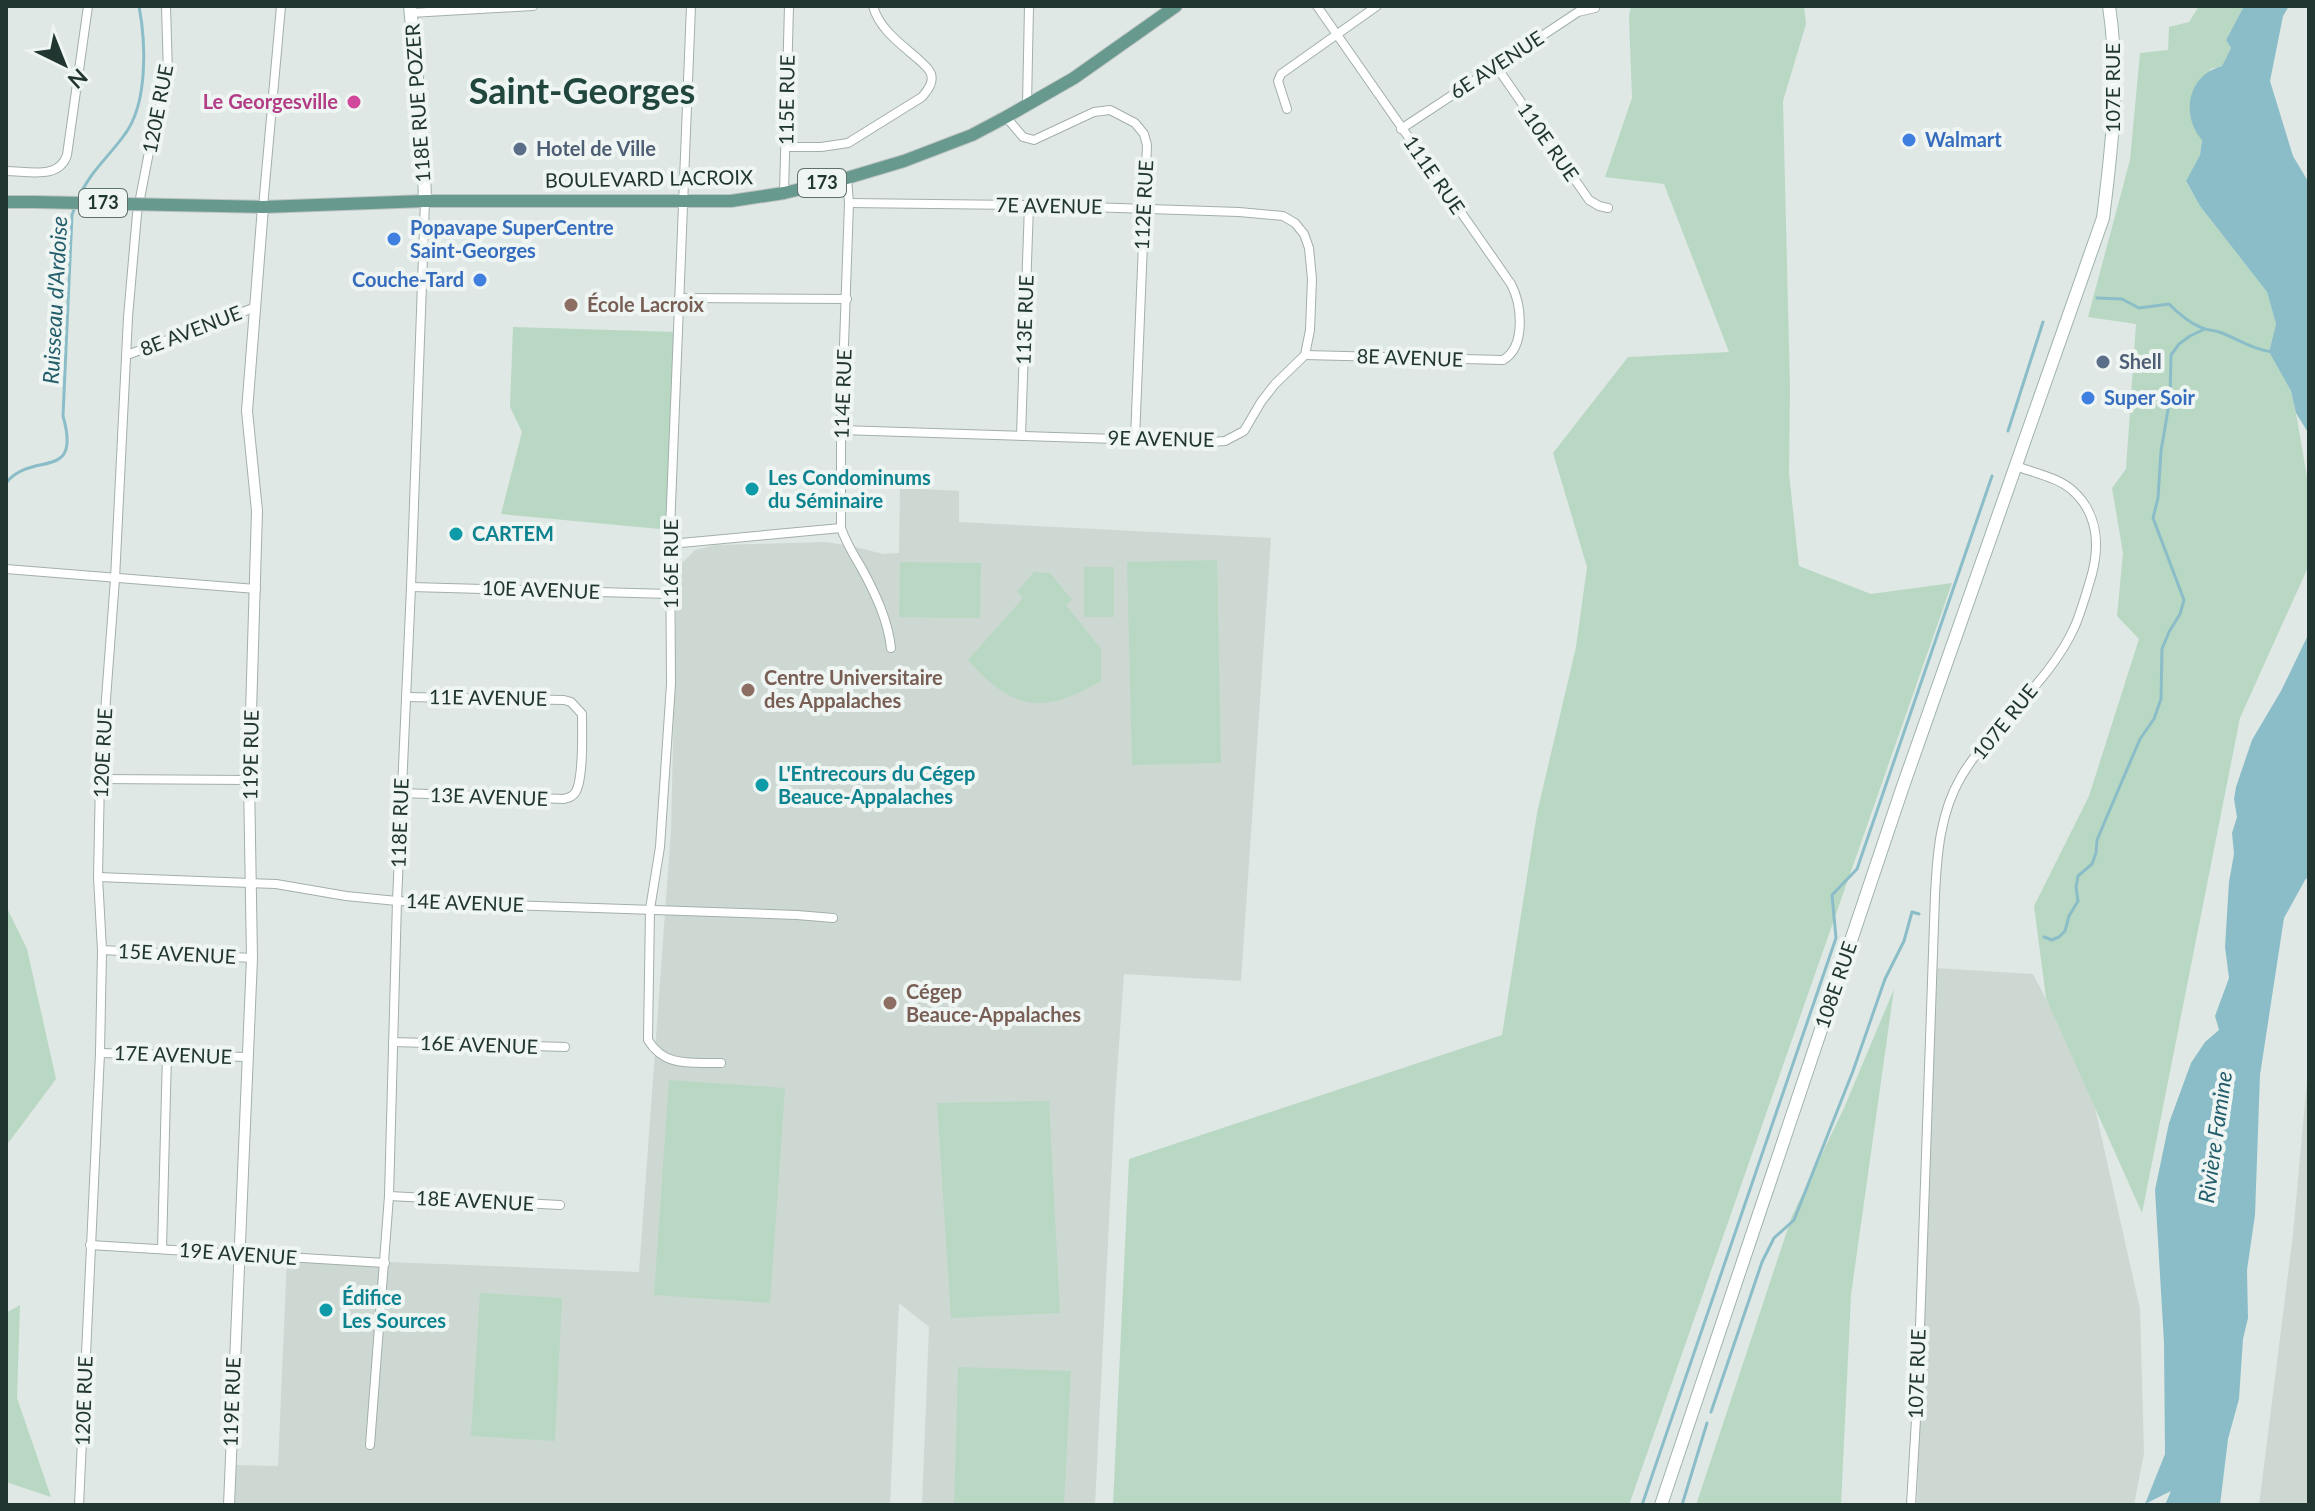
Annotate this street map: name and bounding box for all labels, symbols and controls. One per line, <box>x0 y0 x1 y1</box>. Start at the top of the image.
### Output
street label: 118E RUE POZER <box>399 22 435 183</box>
north arrow <box>24 24 104 104</box>
street label: 6E AVENUE <box>1445 25 1548 103</box>
street label: 107E RUE <box>2100 43 2124 133</box>
street label: 115E RUE <box>773 55 799 145</box>
street label: 120E RUE <box>137 62 177 155</box>
text: N <box>63 63 93 95</box>
district label: Saint-Georges <box>469 68 695 112</box>
place label: Le Georgesville <box>203 89 338 113</box>
marker: Le Georgesville <box>345 93 363 111</box>
street label: 110E RUE <box>1513 98 1585 185</box>
place label: Walmart <box>1925 127 2002 151</box>
street label: 111E RUE <box>1399 131 1471 218</box>
marker: Walmart <box>1900 131 1918 149</box>
place label: Hotel de Ville <box>536 136 656 160</box>
marker: Hotel de Ville <box>511 140 529 158</box>
street label: 112E RUE <box>1129 159 1157 251</box>
street label: BOULEVARD LACROIX <box>545 164 753 192</box>
road number: 173 <box>798 169 846 197</box>
road number: 173 <box>79 189 127 217</box>
street label: 7E AVENUE <box>995 192 1103 218</box>
water label: Ruisseau d'Ardoise <box>37 215 72 385</box>
place label: Popavape SuperCentre Saint-Georges <box>410 215 614 262</box>
marker: Popavape SuperCentre Saint-Georges <box>385 230 403 248</box>
place label: Couche-Tard <box>352 267 464 291</box>
marker: Couche-Tard <box>471 271 489 289</box>
street label: 113E RUE <box>1010 274 1038 365</box>
place label: École Lacroix <box>587 292 704 316</box>
marker: École Lacroix <box>562 296 580 314</box>
street label: 8E AVENUE <box>137 300 245 360</box>
street label: 8E AVENUE <box>1356 343 1464 371</box>
street label: 114E RUE <box>828 348 856 439</box>
place label: Shell <box>2119 349 2162 373</box>
marker: Shell <box>2094 353 2112 371</box>
place label: Super Soir <box>2104 385 2196 409</box>
marker: Super Soir <box>2079 389 2097 407</box>
street label: 9E AVENUE <box>1107 425 1215 451</box>
place label: Les Condominums du Séminaire <box>768 465 931 512</box>
marker: Les Condominums du Séminaire <box>743 480 761 498</box>
street label: 116E RUE <box>658 519 682 609</box>
place label: CARTEM <box>472 521 554 545</box>
marker: CARTEM <box>447 525 465 543</box>
street label: 10E AVENUE <box>482 575 601 603</box>
place label: Centre Universitaire des Appalaches <box>764 665 943 712</box>
street label: 107E RUE <box>1967 679 2042 764</box>
marker: Centre Universitaire des Appalaches <box>739 681 757 699</box>
street label: 11E AVENUE <box>429 684 547 710</box>
street label: 120E RUE <box>88 707 116 799</box>
street label: 119E RUE <box>237 710 263 800</box>
place label: L'Entrecours du Cégep Beauce-Appalaches <box>778 761 975 808</box>
marker: L'Entrecours du Cégep Beauce-Appalaches <box>753 776 771 794</box>
street label: 118E RUE <box>385 777 413 868</box>
street label: 13E AVENUE <box>430 782 549 810</box>
street label: 14E AVENUE <box>406 888 525 916</box>
street label: 15E AVENUE <box>117 938 237 968</box>
street label: 108E RUE <box>1809 938 1861 1031</box>
place label: Cégep Beauce-Appalaches <box>906 979 1081 1026</box>
marker: Cégep Beauce-Appalaches <box>881 994 899 1012</box>
street label: 16E AVENUE <box>420 1030 539 1058</box>
street label: 17E AVENUE <box>114 1040 233 1068</box>
water label: Rivière Famine <box>2192 1069 2237 1205</box>
street label: 18E AVENUE <box>415 1185 535 1215</box>
street label: 19E AVENUE <box>178 1237 298 1269</box>
place label: Édifice Les Sources <box>342 1285 446 1332</box>
marker: Édifice Les Sources <box>317 1301 335 1319</box>
street label: 107E RUE <box>1902 1328 1930 1419</box>
street label: 120E RUE <box>69 1355 97 1446</box>
street label: 119E RUE <box>217 1356 245 1447</box>

